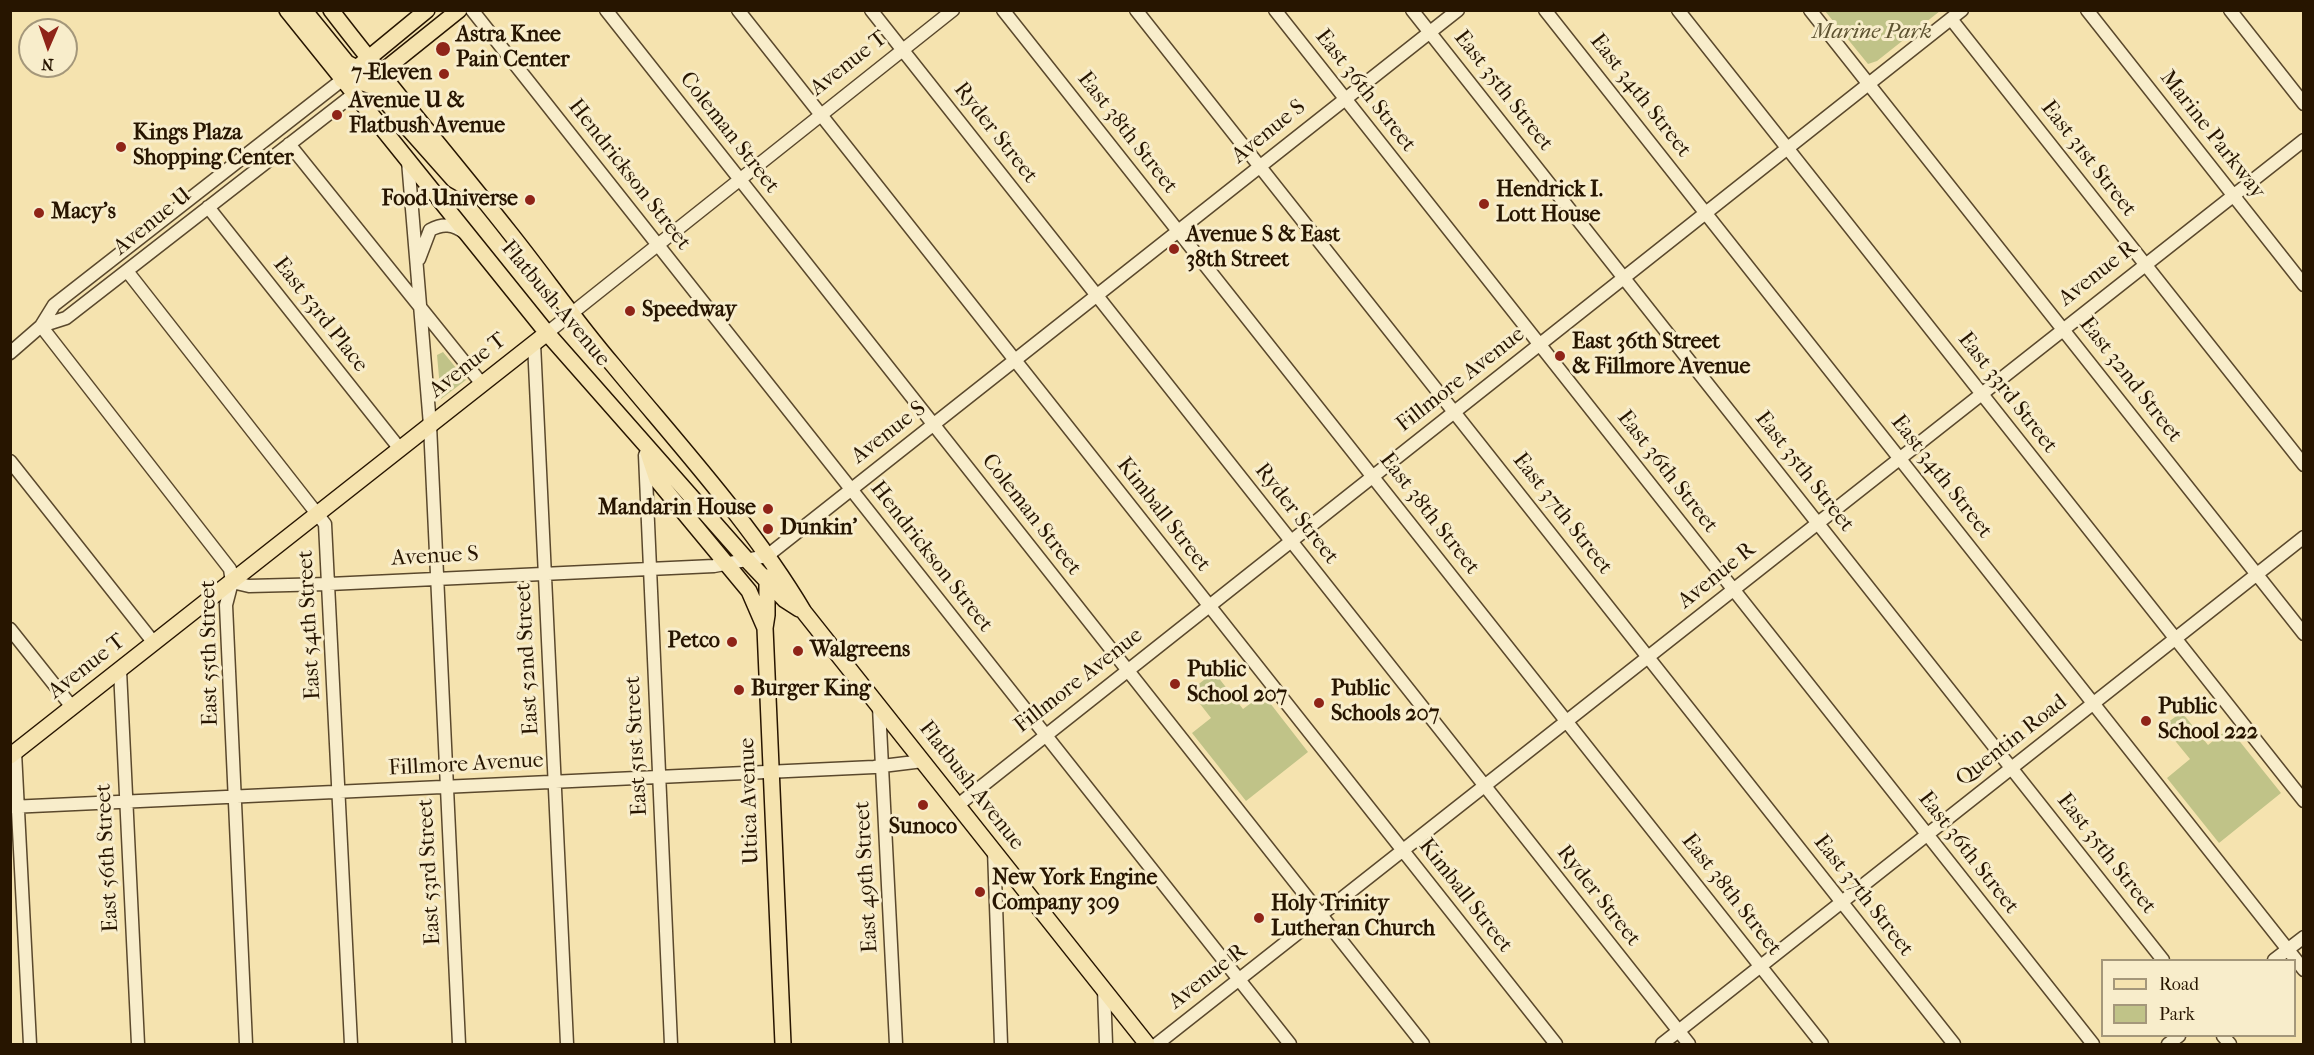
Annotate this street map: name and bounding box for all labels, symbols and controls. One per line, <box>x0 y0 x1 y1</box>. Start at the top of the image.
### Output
north arrow <box>18 18 78 78</box>
park label: Marine Park <box>1812 20 1932 46</box>
place label: Astra Knee Pain Center <box>456 23 570 74</box>
street label: East 36th Street <box>1309 24 1421 158</box>
street label: East 35th Street <box>1448 25 1558 157</box>
street label: Avenue T <box>805 26 893 102</box>
street label: East 34th Street <box>1584 29 1696 163</box>
marker: Astra Knee Pain Center <box>434 40 452 58</box>
text: N <box>41 55 54 74</box>
place label: 7-Eleven <box>351 61 432 87</box>
street label: Marine Parkway <box>2154 65 2270 205</box>
marker: 7-Eleven <box>437 67 451 81</box>
street label: Coleman Street <box>673 67 785 199</box>
street label: East 38th Street <box>1071 67 1183 199</box>
street label: Ryder Street <box>947 77 1043 189</box>
place label: Avenue U & Flatbush Avenue <box>349 89 505 140</box>
street label: Hendrickson Street <box>562 94 696 256</box>
street label: Avenue S <box>1227 94 1311 170</box>
street label: East 31st Street <box>2035 96 2141 222</box>
marker: Avenue U & Flatbush Avenue <box>330 108 344 122</box>
place label: Kings Plaza Shopping Center <box>133 121 294 172</box>
marker: Kings Plaza Shopping Center <box>114 140 128 154</box>
place label: Hendrick I. Lott House <box>1496 178 1603 230</box>
street label: Avenue U <box>109 183 197 261</box>
place label: Food Universe <box>381 187 518 213</box>
marker: Food Universe <box>523 193 537 207</box>
marker: Hendrick I. Lott House <box>1477 197 1491 211</box>
place label: Macy's <box>51 200 116 226</box>
marker: Macy's <box>32 206 46 220</box>
place label: Avenue S & East 38th Street <box>1186 223 1340 274</box>
street label: Avenue R <box>2054 235 2142 313</box>
street label: Flatbush Avenue <box>495 236 615 372</box>
marker: Avenue S & East 38th Street <box>1167 242 1181 256</box>
street label: East 53rd Place <box>267 252 373 378</box>
place label: Speedway <box>642 298 737 324</box>
marker: Speedway <box>623 304 637 318</box>
street label: East 32nd Street <box>2073 312 2187 448</box>
street label: Fillmore Avenue <box>1392 322 1530 438</box>
street label: East 33rd Street <box>1952 327 2062 459</box>
street label: Avenue T <box>424 328 512 404</box>
place label: East 36th Street & Fillmore Avenue <box>1572 330 1750 382</box>
marker: East 36th Street & Fillmore Avenue <box>1553 349 1567 363</box>
street label: Avenue S <box>847 396 931 470</box>
street label: East 36th Street <box>1611 405 1723 539</box>
street label: East 35th Street <box>1749 406 1859 538</box>
street label: East 34th Street <box>1885 410 1997 544</box>
street label: East 38th Street <box>1373 448 1485 580</box>
street label: East 37th Street <box>1506 448 1618 580</box>
street label: Coleman Street <box>975 449 1087 581</box>
street label: Kimball Street <box>1110 453 1216 577</box>
street label: Ryder Street <box>1248 458 1344 570</box>
street label: Hendrickson Street <box>864 476 998 638</box>
place label: Mandarin House <box>598 496 756 522</box>
marker: Mandarin House <box>761 502 775 516</box>
place label: Dunkin' <box>780 516 857 542</box>
marker: Dunkin' <box>761 522 775 536</box>
street label: Avenue R <box>1673 537 1761 615</box>
street label: Avenue S <box>391 542 479 572</box>
street label: East 54th Street <box>293 550 327 700</box>
street label: East 55th Street <box>196 580 224 726</box>
street label: East 52nd Street <box>511 582 545 736</box>
street label: Fillmore Avenue <box>1010 623 1148 739</box>
street label: Avenue T <box>43 629 131 705</box>
place label: Petco <box>668 629 720 655</box>
marker: Petco <box>725 635 739 649</box>
place label: Walgreens <box>810 638 910 664</box>
marker: Walgreens <box>791 644 805 658</box>
place label: Public School 207 <box>1187 658 1287 710</box>
street label: East 51st Street <box>620 675 654 817</box>
place label: Burger King <box>751 677 871 703</box>
marker: Public School 207 <box>1168 677 1182 691</box>
place label: Public Schools 207 <box>1331 677 1439 728</box>
marker: Burger King <box>732 683 746 697</box>
street label: Quentin Road <box>1951 689 2073 793</box>
place label: Public School 222 <box>2158 695 2258 746</box>
marker: Public Schools 207 <box>1312 696 1326 710</box>
marker: Public School 222 <box>2139 714 2153 728</box>
street label: Flatbush Avenue <box>913 716 1029 856</box>
street label: Utica Avenue <box>735 737 765 865</box>
street label: Fillmore Avenue <box>388 748 544 782</box>
street label: East 56th Street <box>91 783 125 933</box>
street label: East 36th Street <box>1912 786 2024 920</box>
street label: East 35th Street <box>2051 788 2161 920</box>
street label: East 53rd Street <box>413 798 447 946</box>
marker: Sunoco <box>916 798 930 812</box>
street label: East 49th Street <box>850 801 884 953</box>
place label: Sunoco <box>889 815 957 841</box>
street label: East 38th Street <box>1675 829 1787 961</box>
street label: East 37th Street <box>1807 830 1919 962</box>
street label: Kimball Street <box>1412 834 1518 958</box>
street label: Ryder Street <box>1550 840 1646 952</box>
place label: New York Engine Company 309 <box>992 866 1157 918</box>
marker: New York Engine Company 309 <box>973 885 987 899</box>
place label: Holy Trinity Lutheran Church <box>1271 892 1435 944</box>
marker: Holy Trinity Lutheran Church <box>1252 911 1266 925</box>
street label: Avenue R <box>1164 938 1252 1016</box>
legend <box>2101 959 2296 1037</box>
text: Road <box>2159 974 2199 995</box>
text: Park <box>2159 1004 2195 1025</box>

